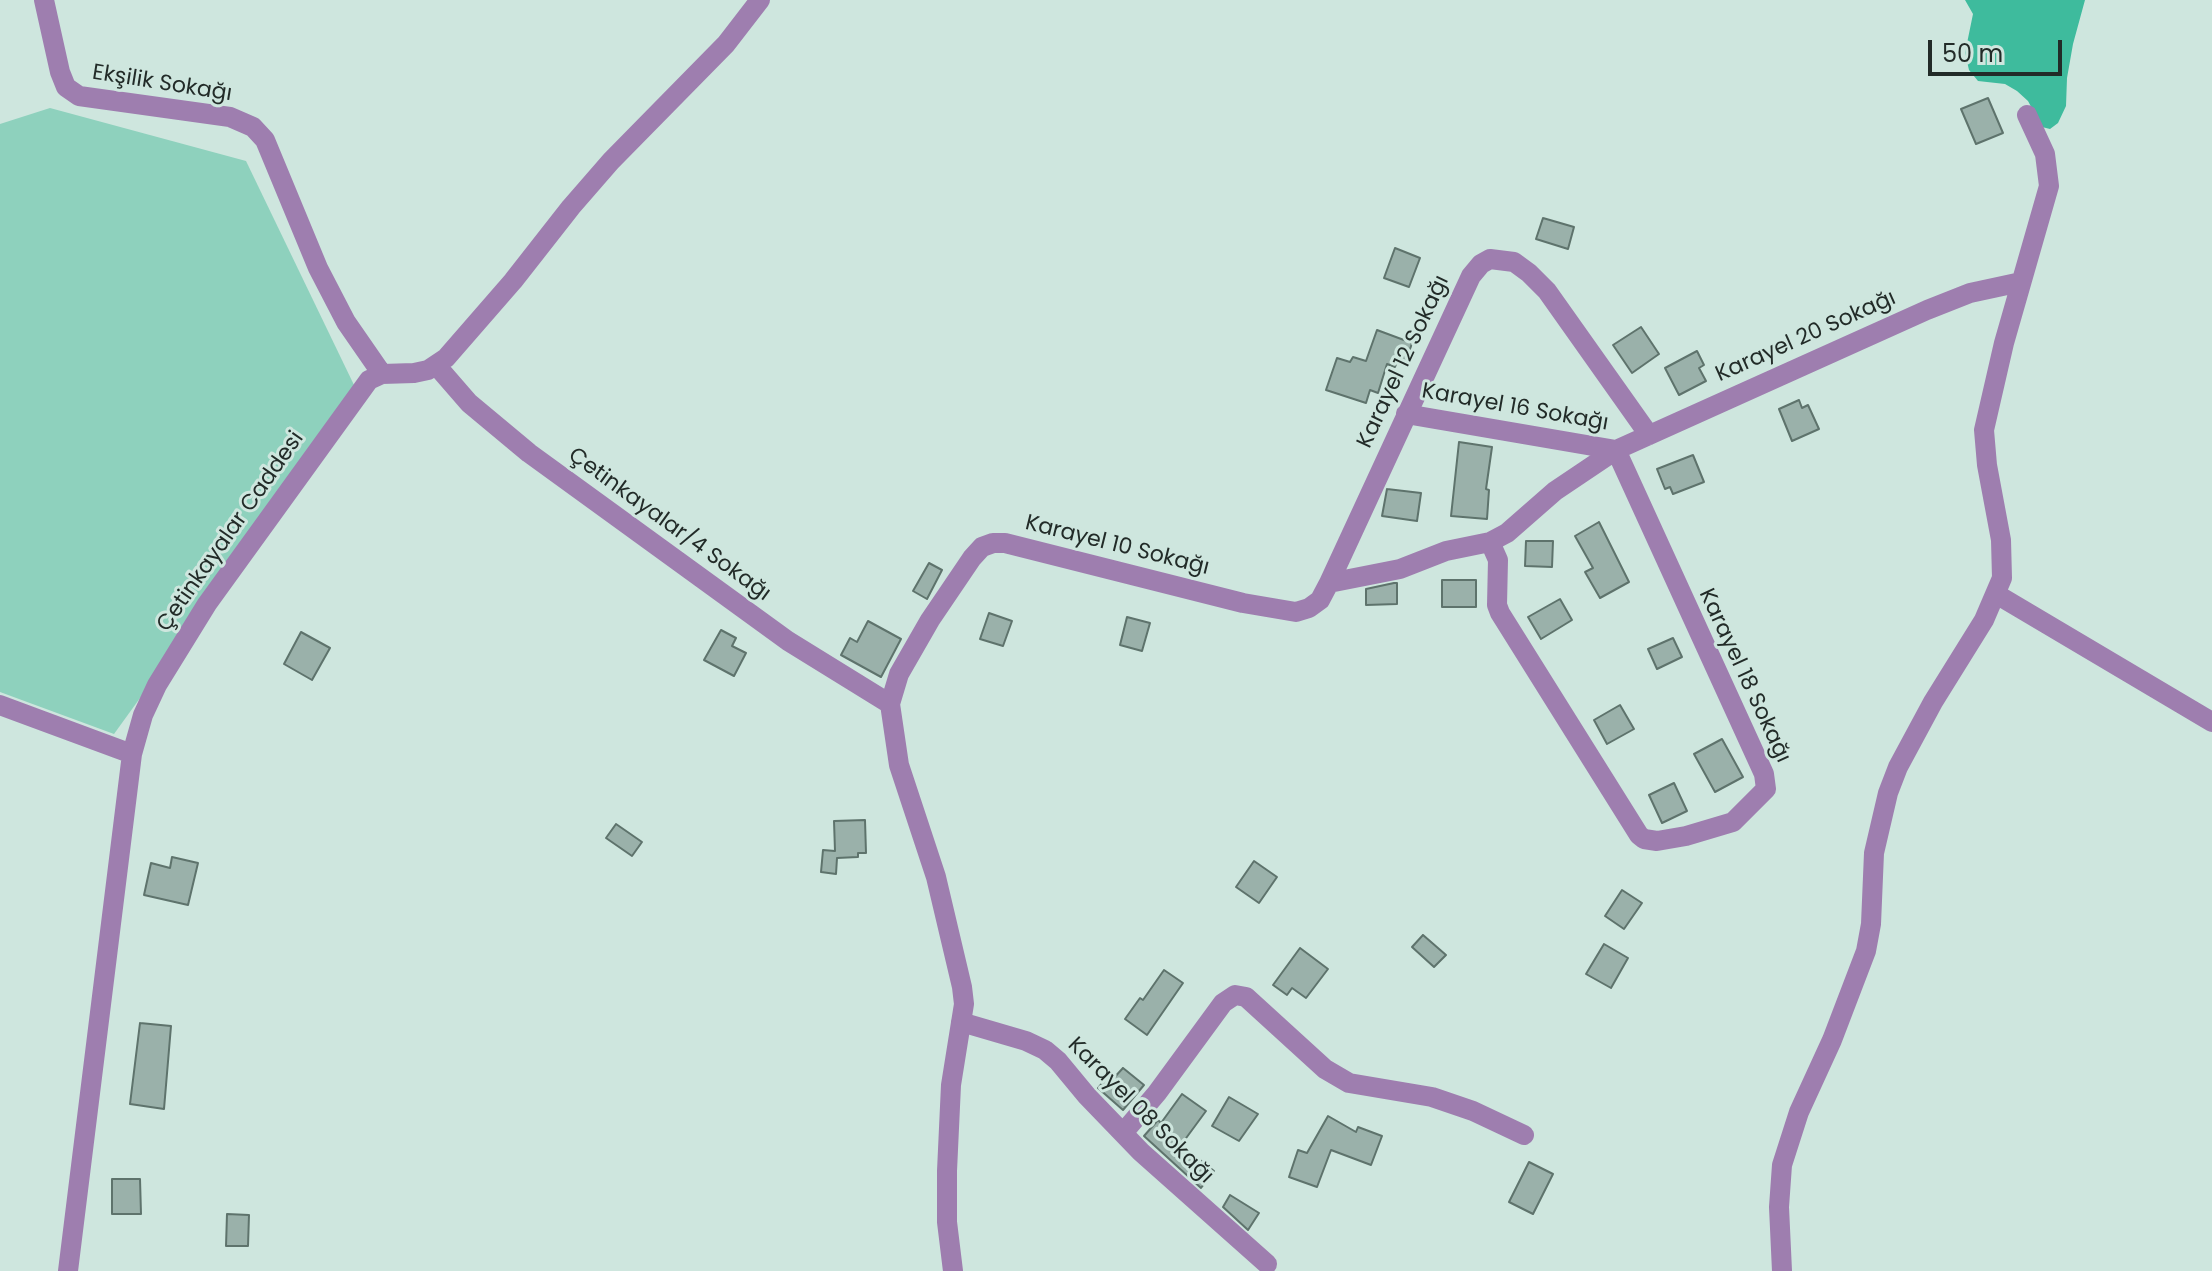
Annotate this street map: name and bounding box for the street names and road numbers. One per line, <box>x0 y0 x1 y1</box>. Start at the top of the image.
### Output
street label: Ekşilik Sokağı <box>90 60 234 108</box>
street label: Karayel 12 Sokağı <box>1352 271 1456 453</box>
street label: Karayel 20 Sokağı <box>1712 285 1900 389</box>
street label: Karayel 16 Sokağı <box>1420 379 1610 437</box>
street label: Çetinkayalar Caddesi <box>152 427 310 637</box>
street label: Çetinkayalar/4 Sokağı <box>563 443 775 607</box>
street label: Karayel 10 Sokağı <box>1022 510 1212 582</box>
street label: Karayel 18 Sokağı <box>1692 585 1796 767</box>
street label: Karayel 08 Sokağı <box>1062 1033 1218 1189</box>

